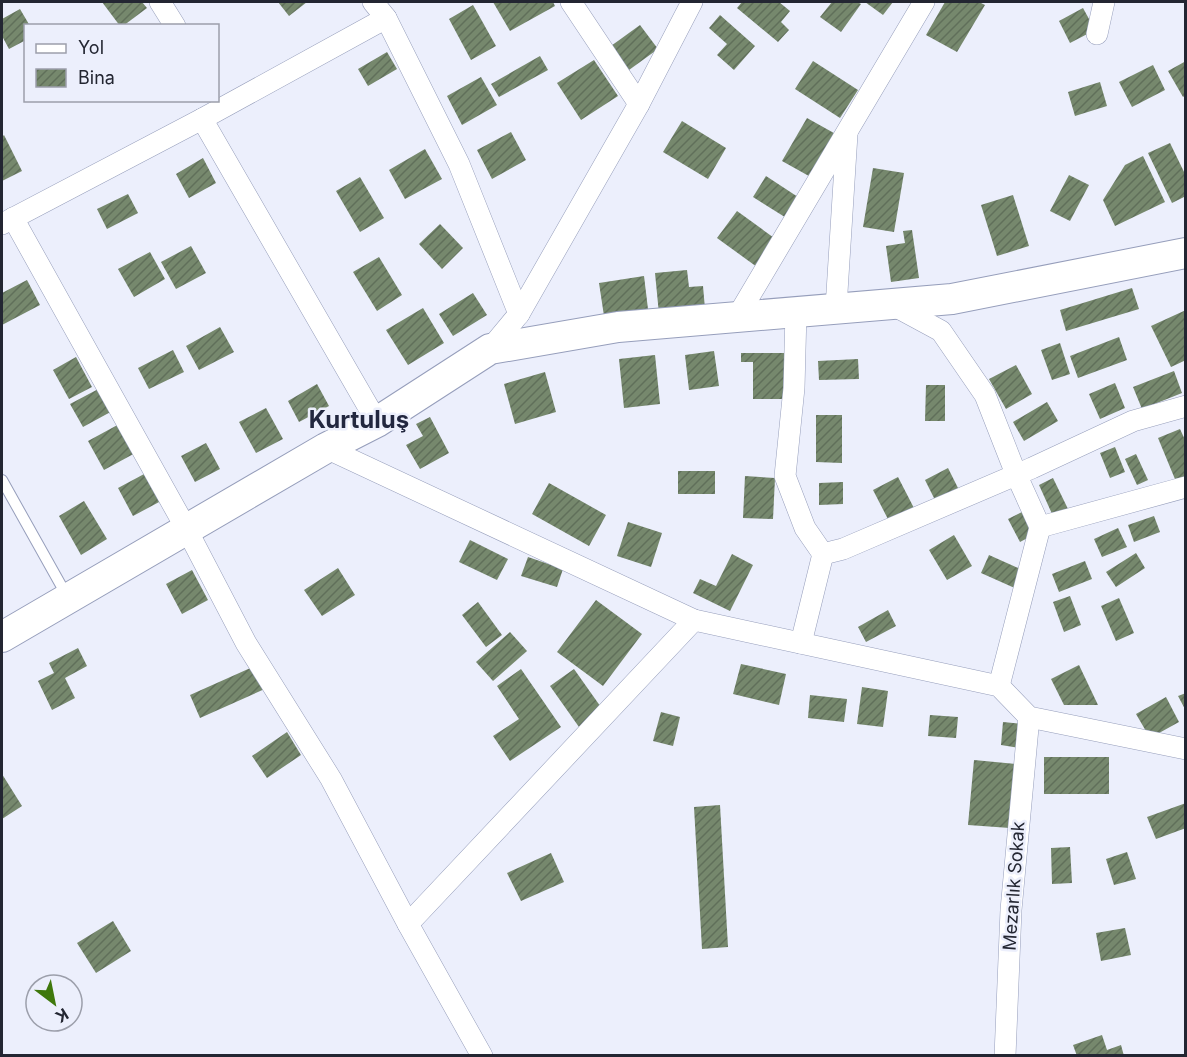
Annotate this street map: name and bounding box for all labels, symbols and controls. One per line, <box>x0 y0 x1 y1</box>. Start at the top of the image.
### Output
legend <box>24 24 219 102</box>
text: Yol <box>78 37 104 58</box>
text: Bina <box>78 67 115 88</box>
district label: Kurtuluş <box>309 405 409 434</box>
street label: Mezarlık Sokak <box>999 821 1028 951</box>
north arrow <box>24 973 84 1033</box>
text: K <box>51 1004 72 1028</box>

